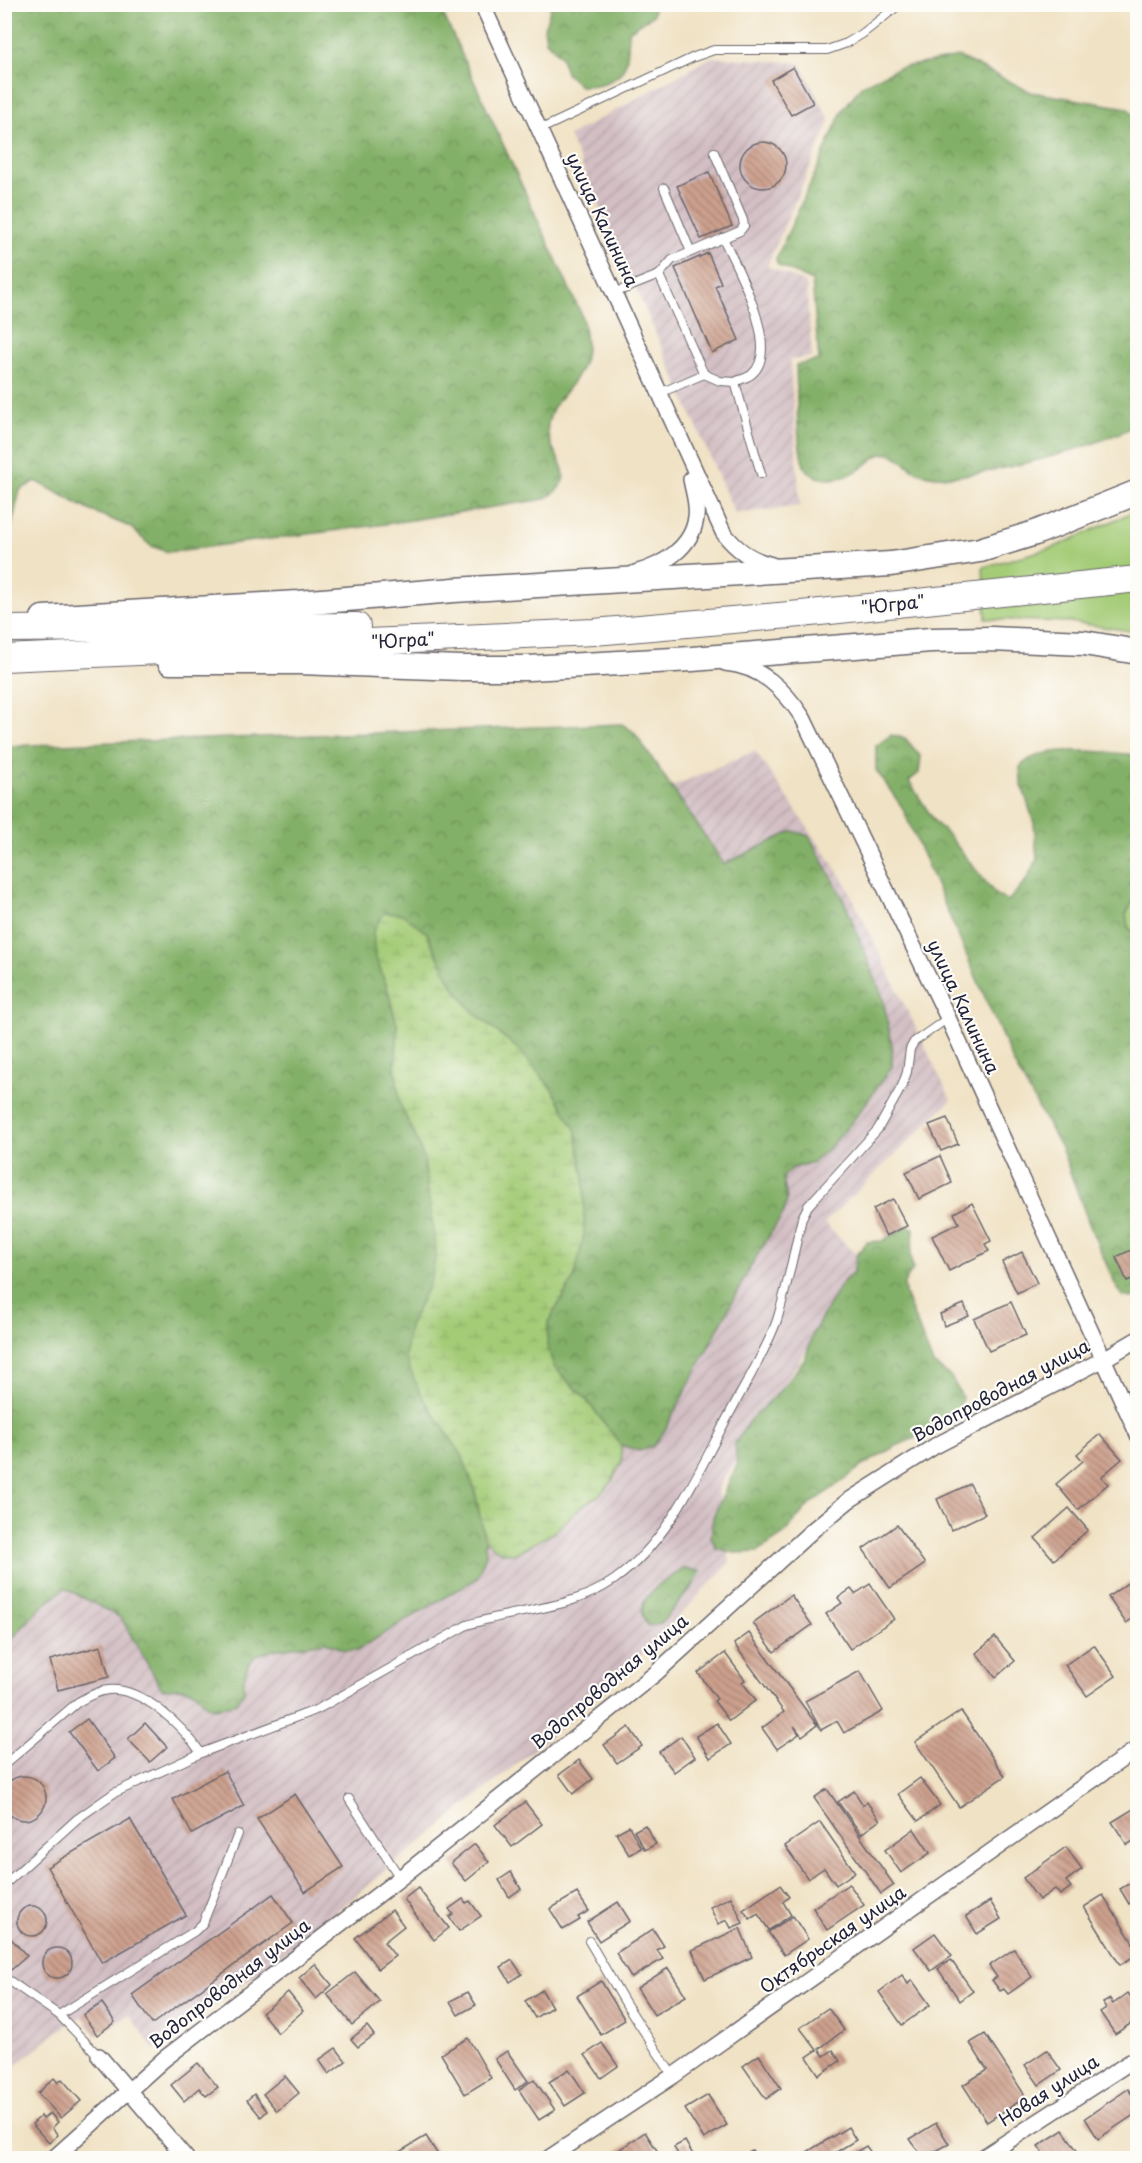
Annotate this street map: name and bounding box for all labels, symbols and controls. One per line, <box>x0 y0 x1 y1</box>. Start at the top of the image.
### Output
street label: улица Калинина <box>560 148 647 292</box>
street label: "Югра" <box>860 587 926 620</box>
street label: "Югра" <box>370 624 436 655</box>
street label: улица Калинина <box>921 935 1008 1079</box>
street label: Водопроводная улица <box>907 1331 1095 1448</box>
street label: Водопроводная улица <box>525 1606 694 1755</box>
street label: Октябрьская улица <box>754 1878 911 1999</box>
street label: Водопроводная улица <box>143 1911 316 2054</box>
street label: Новая улица <box>993 2047 1104 2132</box>

